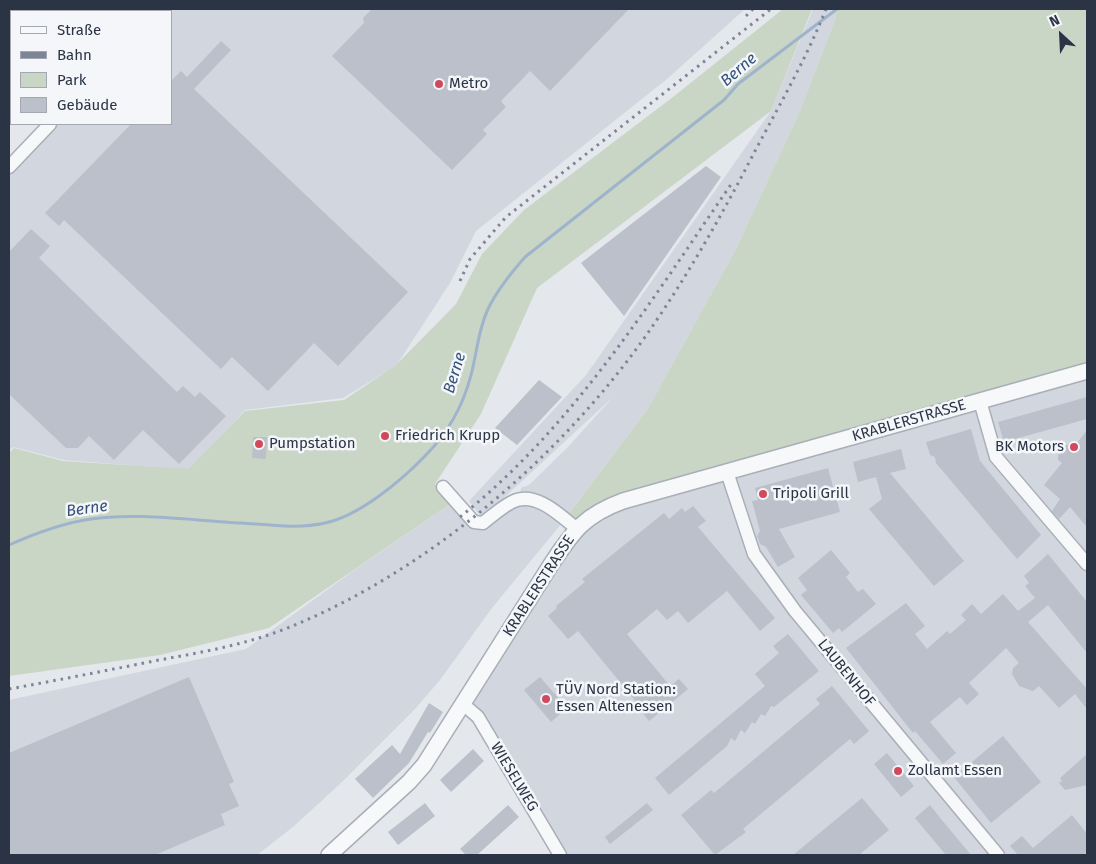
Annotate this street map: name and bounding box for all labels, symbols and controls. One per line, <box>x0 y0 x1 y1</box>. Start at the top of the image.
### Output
legend <box>10 10 172 125</box>
north arrow <box>1036 10 1086 60</box>
text: N <box>1047 11 1062 31</box>
text: Straße <box>57 21 101 39</box>
text: Bahn <box>57 46 92 64</box>
water label: Berne <box>717 49 761 91</box>
text: Park <box>57 71 87 89</box>
place label: Metro <box>449 75 488 93</box>
marker: Metro <box>433 78 445 90</box>
text: Gebäude <box>57 96 117 114</box>
water label: Berne <box>440 350 470 396</box>
street label: KRABLERSTRASSE <box>850 396 968 446</box>
place label: Friedrich Krupp <box>395 427 500 445</box>
marker: Friedrich Krupp <box>379 430 391 442</box>
place label: Pumpstation <box>269 435 355 453</box>
marker: Pumpstation <box>253 438 265 450</box>
place label: BK Motors <box>995 438 1064 456</box>
marker: BK Motors <box>1068 441 1080 453</box>
place label: Tripoli Grill <box>773 485 849 503</box>
marker: Tripoli Grill <box>757 488 769 500</box>
water label: Berne <box>65 497 109 521</box>
street label: KRABLERSTRASSE <box>499 532 579 640</box>
street label: LAUBENHOF <box>813 636 879 710</box>
place label: TÜV Nord Station: Essen Altenessen <box>556 681 676 716</box>
marker: TÜV Nord Station: Essen Altenessen <box>540 693 552 705</box>
street label: WIESELWEG <box>486 739 542 815</box>
place label: Zollamt Essen <box>908 762 1002 780</box>
marker: Zollamt Essen <box>892 765 904 777</box>

